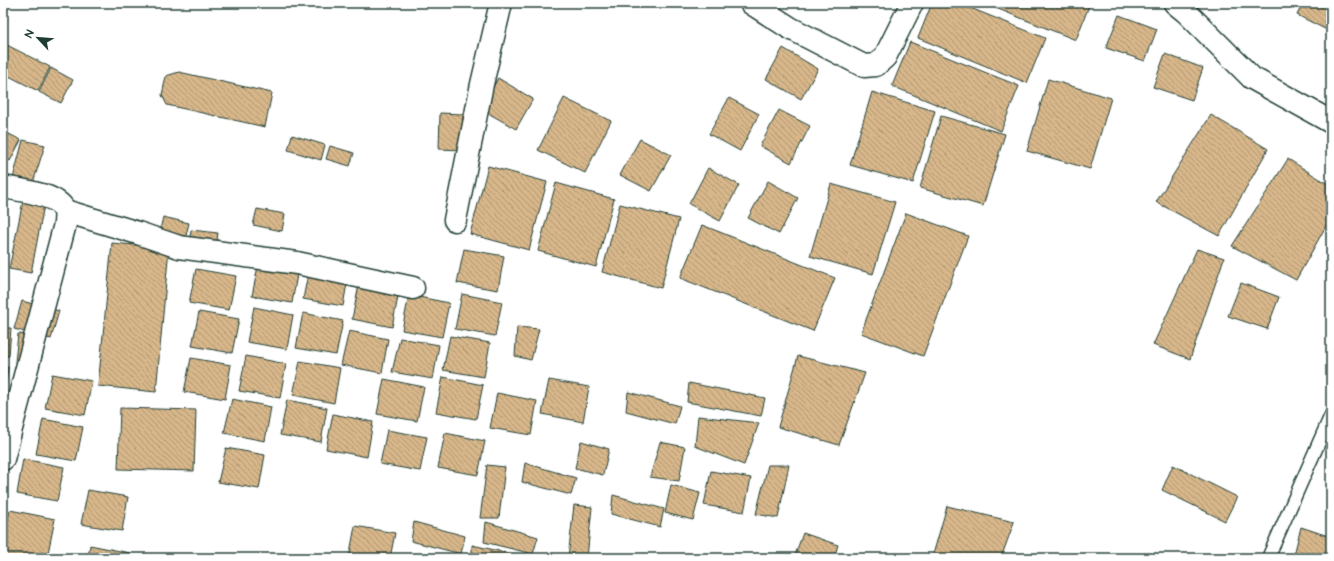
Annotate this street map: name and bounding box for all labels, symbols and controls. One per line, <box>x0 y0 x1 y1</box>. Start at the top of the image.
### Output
north arrow <box>18 18 58 58</box>
text: N <box>21 27 38 40</box>

